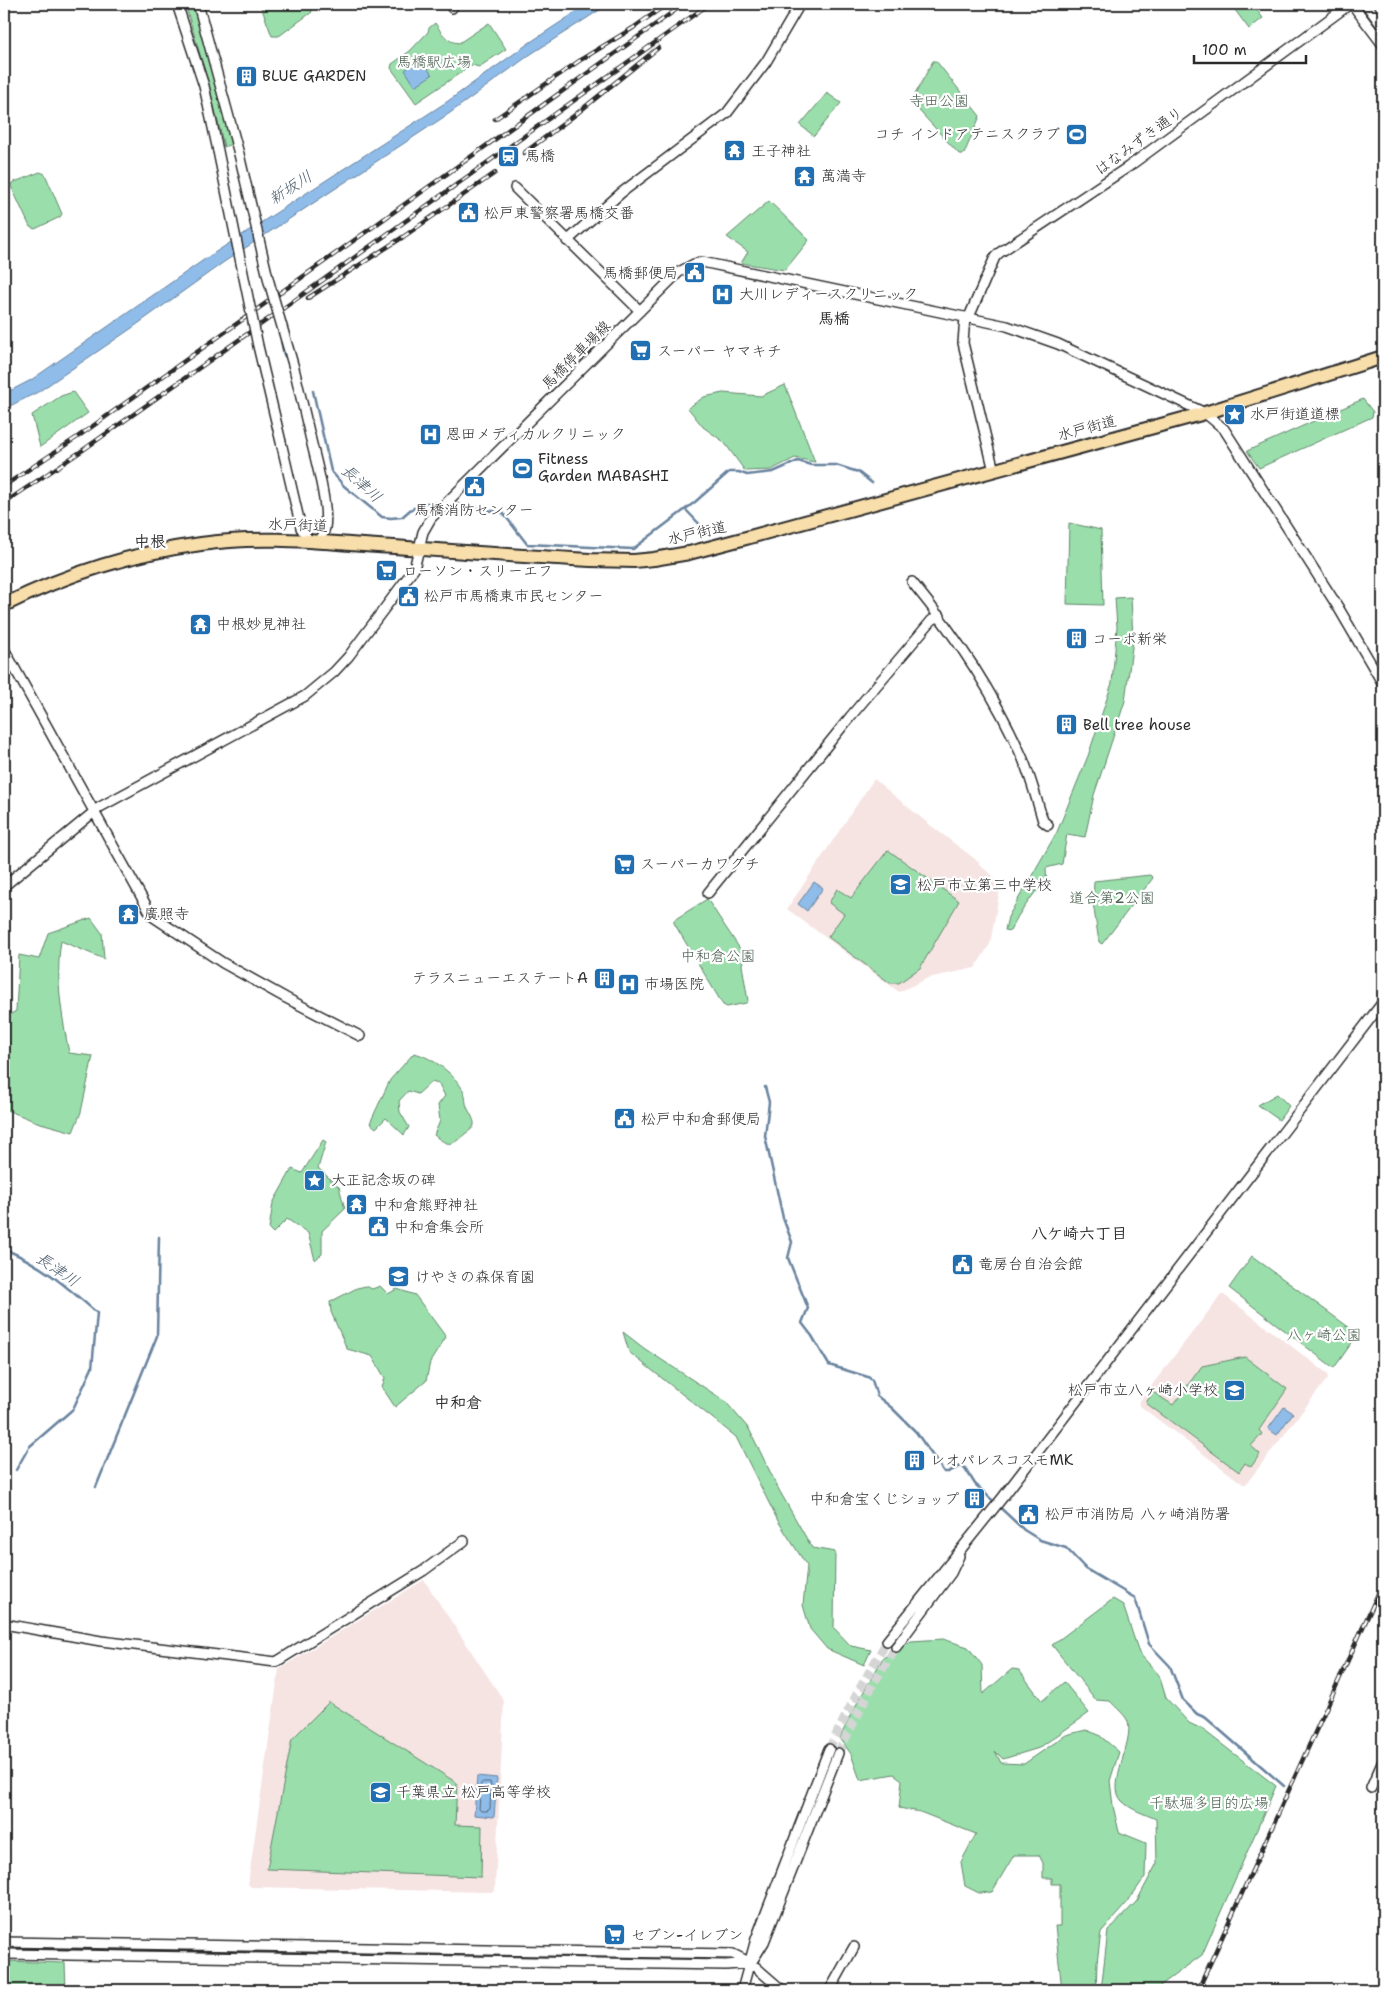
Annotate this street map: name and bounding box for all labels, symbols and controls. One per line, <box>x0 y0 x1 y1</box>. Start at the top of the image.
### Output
scale bar <box>1194 32 1307 64</box>
text: 100 m <box>1202 40 1247 60</box>
park label: 馬橋駅広場 <box>396 52 472 72</box>
building icon: BLUE GARDEN <box>234 64 258 88</box>
place label: BLUE GARDEN <box>262 66 367 86</box>
park label: 寺田公園 <box>909 91 969 111</box>
street label: はなみずき通り <box>1091 102 1187 180</box>
sports icon: コチ インドアテニスクラブ <box>1064 122 1088 146</box>
place label: コチ インドアテニスクラブ <box>875 124 1060 144</box>
temple icon: 王子神社 <box>723 139 747 163</box>
place label: 王子神社 <box>751 141 811 161</box>
station icon: 馬橋 <box>497 144 521 168</box>
place label: 馬橋 <box>525 146 555 166</box>
temple icon: 萬満寺 <box>793 164 817 188</box>
water label: 新坂川 <box>264 166 316 209</box>
place label: 萬満寺 <box>821 166 866 186</box>
public building icon: 松戸東警察署馬橋交番 <box>456 201 480 225</box>
place label: 松戸東警察署馬橋交番 <box>484 203 634 223</box>
public building icon: 馬橋郵便局 <box>682 261 706 285</box>
place label: 馬橋郵便局 <box>603 263 678 283</box>
hospital icon: 大川レディースクリニック <box>711 282 735 306</box>
place label: 大川レディースクリニック <box>739 284 918 304</box>
district label: 馬橋 <box>818 308 850 329</box>
street label: 馬橋停車場線 <box>537 316 615 394</box>
supermarket icon: スーパー ヤマキチ <box>629 339 653 363</box>
place label: スーパー ヤマキチ <box>657 341 782 361</box>
place icon: 水戸街道道標 <box>1222 402 1246 426</box>
place label: 水戸街道道標 <box>1250 404 1340 424</box>
street label: 水戸街道 <box>1055 411 1119 445</box>
hospital icon: 恩田メディカルクリニック <box>418 422 442 446</box>
place label: 恩田メディカルクリニック <box>446 424 625 444</box>
place label: Fitness Garden MABASHI <box>538 449 669 486</box>
sports icon: Fitness Garden MABASHI <box>510 456 534 480</box>
water label: 長津川 <box>337 460 387 507</box>
public building icon: 馬橋消防センター <box>462 475 486 499</box>
place label: 馬橋消防センター <box>414 500 534 520</box>
street label: 水戸街道 <box>268 514 328 536</box>
street label: 水戸街道 <box>666 517 728 549</box>
district label: 中根 <box>134 531 166 552</box>
supermarket icon: ローソン・スリーエフ <box>375 559 399 583</box>
place label: ローソン・スリーエフ <box>403 561 553 581</box>
public building icon: 松戸市馬橋東市民センター <box>396 584 420 608</box>
place label: 松戸市馬橋東市民センター <box>424 586 603 606</box>
temple icon: 中根妙見神社 <box>188 612 212 636</box>
place label: 中根妙見神社 <box>216 614 306 634</box>
building icon: コーポ新栄 <box>1064 627 1088 651</box>
place label: コーポ新栄 <box>1092 629 1167 649</box>
building icon: Bell tree house <box>1055 713 1079 737</box>
place label: Bell tree house <box>1083 715 1191 735</box>
supermarket icon: スーパーカワグチ <box>612 852 636 876</box>
place label: スーパーカワグチ <box>640 854 759 874</box>
school or university icon: 松戸市立第三中学校 <box>889 873 913 897</box>
place label: 松戸市立第三中学校 <box>917 875 1052 895</box>
park label: 道合第2公園 <box>1069 888 1155 908</box>
temple icon: 廣照寺 <box>116 902 140 926</box>
place label: 廣照寺 <box>144 904 189 924</box>
park label: 中和倉公園 <box>680 946 756 966</box>
building icon: テラスニューエステートA <box>592 966 616 990</box>
place label: テラスニューエステートA <box>412 968 588 988</box>
hospital icon: 市場医院 <box>616 972 640 996</box>
place label: 市場医院 <box>644 974 704 994</box>
public building icon: 松戸中和倉郵便局 <box>613 1107 637 1131</box>
place label: 松戸中和倉郵便局 <box>641 1109 761 1129</box>
place icon: 大正記念坂の碑 <box>303 1168 327 1192</box>
place label: 大正記念坂の碑 <box>331 1170 436 1190</box>
temple icon: 中和倉熊野神社 <box>345 1193 369 1217</box>
place label: 中和倉熊野神社 <box>373 1195 478 1215</box>
public building icon: 中和倉集会所 <box>366 1215 390 1239</box>
place label: 中和倉集会所 <box>394 1217 484 1237</box>
district label: 八ケ崎六丁目 <box>1031 1223 1127 1244</box>
water label: 長津川 <box>32 1247 83 1292</box>
public building icon: 竜房台自治会館 <box>950 1252 974 1276</box>
place label: 竜房台自治会館 <box>978 1254 1083 1274</box>
school or university icon: けやきの森保育園 <box>387 1265 411 1289</box>
place label: けやきの森保育園 <box>415 1267 535 1287</box>
park label: 八ヶ崎公園 <box>1286 1325 1362 1345</box>
school or university icon: 松戸市立八ヶ崎小学校 <box>1222 1378 1246 1402</box>
place label: 松戸市立八ヶ崎小学校 <box>1068 1380 1218 1400</box>
district label: 中和倉 <box>434 1392 482 1413</box>
building icon: レオパレスコスモMK <box>902 1448 926 1472</box>
place label: レオパレスコスモMK <box>930 1450 1074 1470</box>
building icon: 中和倉宝くじショップ <box>963 1487 987 1511</box>
place label: 中和倉宝くじショップ <box>810 1489 959 1509</box>
public building icon: 松戸市消防局 八ヶ崎消防署 <box>1017 1502 1041 1526</box>
place label: 松戸市消防局 八ヶ崎消防署 <box>1045 1504 1230 1524</box>
school or university icon: 千葉県立 松戸高等学校 <box>368 1780 392 1804</box>
place label: 千葉県立 松戸高等学校 <box>396 1782 551 1802</box>
park label: 千駄堀多目的広場 <box>1149 1793 1269 1813</box>
supermarket icon: セブン-イレブン <box>603 1923 627 1947</box>
place label: セブン-イレブン <box>631 1925 743 1945</box>

